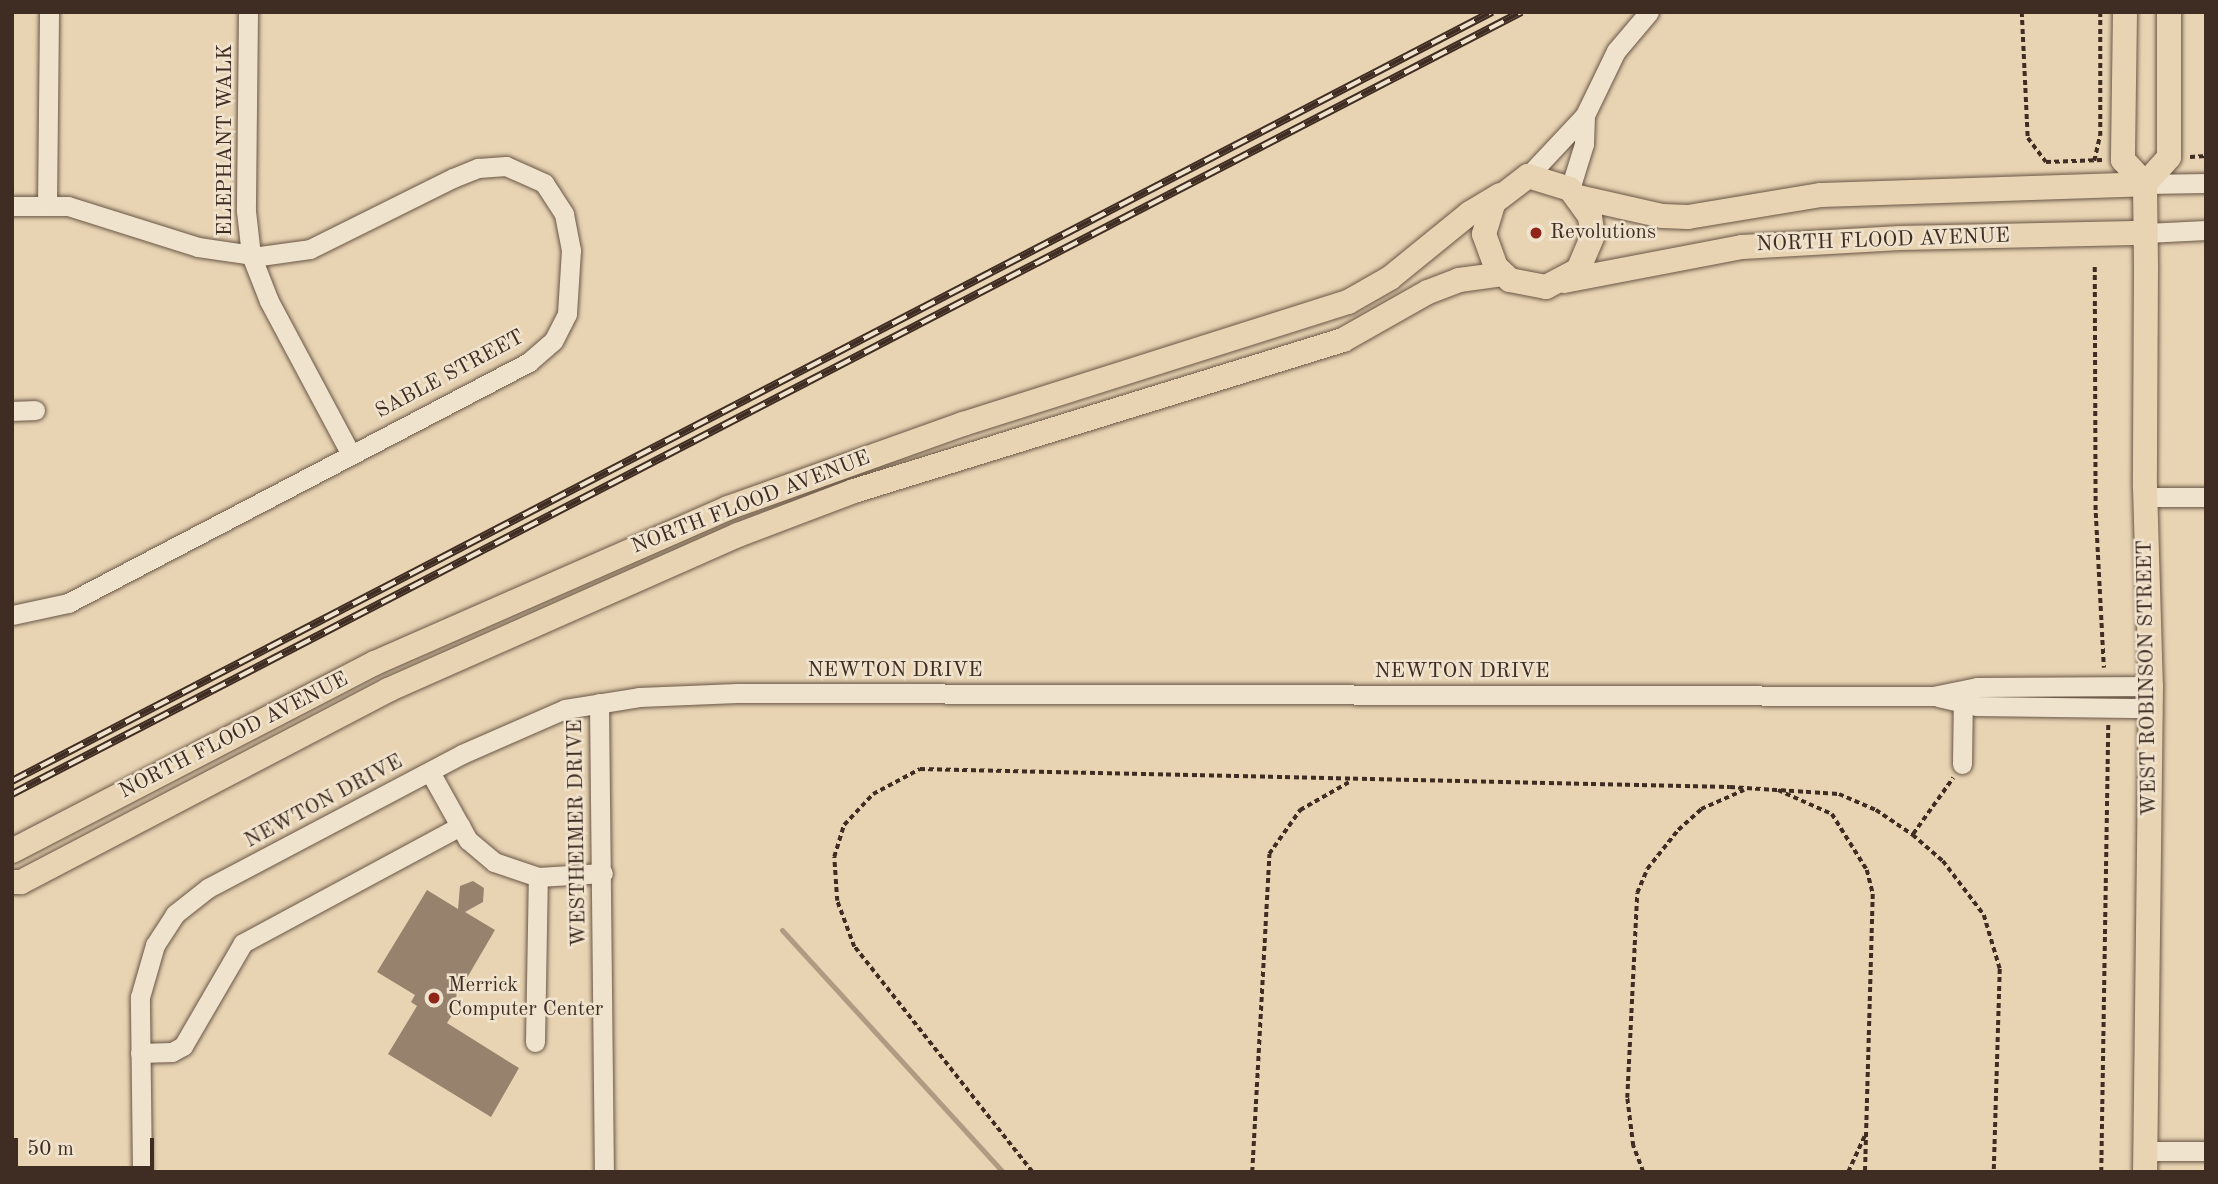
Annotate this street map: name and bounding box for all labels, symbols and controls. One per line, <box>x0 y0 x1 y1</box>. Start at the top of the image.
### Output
street label: ELEPHANT WALK <box>213 44 239 236</box>
place label: Revolutions <box>1550 220 1656 246</box>
street label: NORTH FLOOD AVENUE <box>1756 224 2010 258</box>
marker: Revolutions <box>1528 225 1544 241</box>
street label: SABLE STREET <box>371 325 529 425</box>
street label: NORTH FLOOD AVENUE <box>628 446 874 560</box>
street label: WEST ROBINSON STREET <box>2133 540 2163 816</box>
street label: NEWTON DRIVE <box>807 658 983 684</box>
street label: NEWTON DRIVE <box>1374 659 1550 685</box>
street label: NORTH FLOOD AVENUE <box>115 667 353 805</box>
street label: WESTHEIMER DRIVE <box>563 719 593 947</box>
street label: NEWTON DRIVE <box>241 750 407 854</box>
place label: Merrick Computer Center <box>448 973 603 1023</box>
marker: Merrick Computer Center <box>426 990 442 1006</box>
scale bar <box>18 1124 158 1168</box>
text: 50 m <box>27 1139 74 1160</box>

